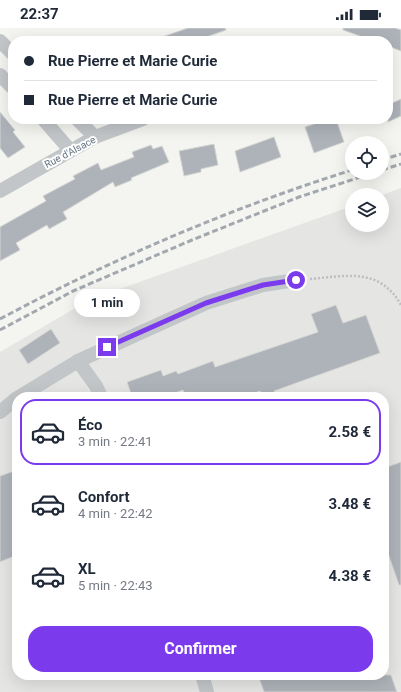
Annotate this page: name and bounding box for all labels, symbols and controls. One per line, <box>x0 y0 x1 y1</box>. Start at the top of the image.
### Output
text: 22:37 <box>20 5 59 23</box>
text: Rue Pierre et Marie Curie <box>48 52 217 70</box>
text: Rue Pierre et Marie Curie <box>48 91 217 109</box>
street label: Rue d'Alsace <box>43 134 97 170</box>
map controls <box>345 136 389 232</box>
button: locate <box>345 136 389 180</box>
button: layers <box>345 188 389 232</box>
route start <box>287 271 305 289</box>
callout: 1 min <box>74 289 140 317</box>
text: 1 min <box>91 295 123 310</box>
route end <box>98 338 116 356</box>
icon: car <box>30 414 66 450</box>
text: Éco <box>78 416 103 434</box>
text: 2.58 € <box>328 423 371 441</box>
text: 3 min · 22:41 <box>78 434 153 449</box>
icon: car <box>30 486 66 522</box>
text: Confort <box>78 488 129 506</box>
text: 3.48 € <box>328 495 371 513</box>
text: 4 min · 22:42 <box>78 506 153 521</box>
icon: car <box>30 558 66 594</box>
text: XL <box>78 560 96 578</box>
text: 4.38 € <box>328 567 371 585</box>
text: 5 min · 22:43 <box>78 578 153 593</box>
button: Confirmer <box>28 626 373 672</box>

